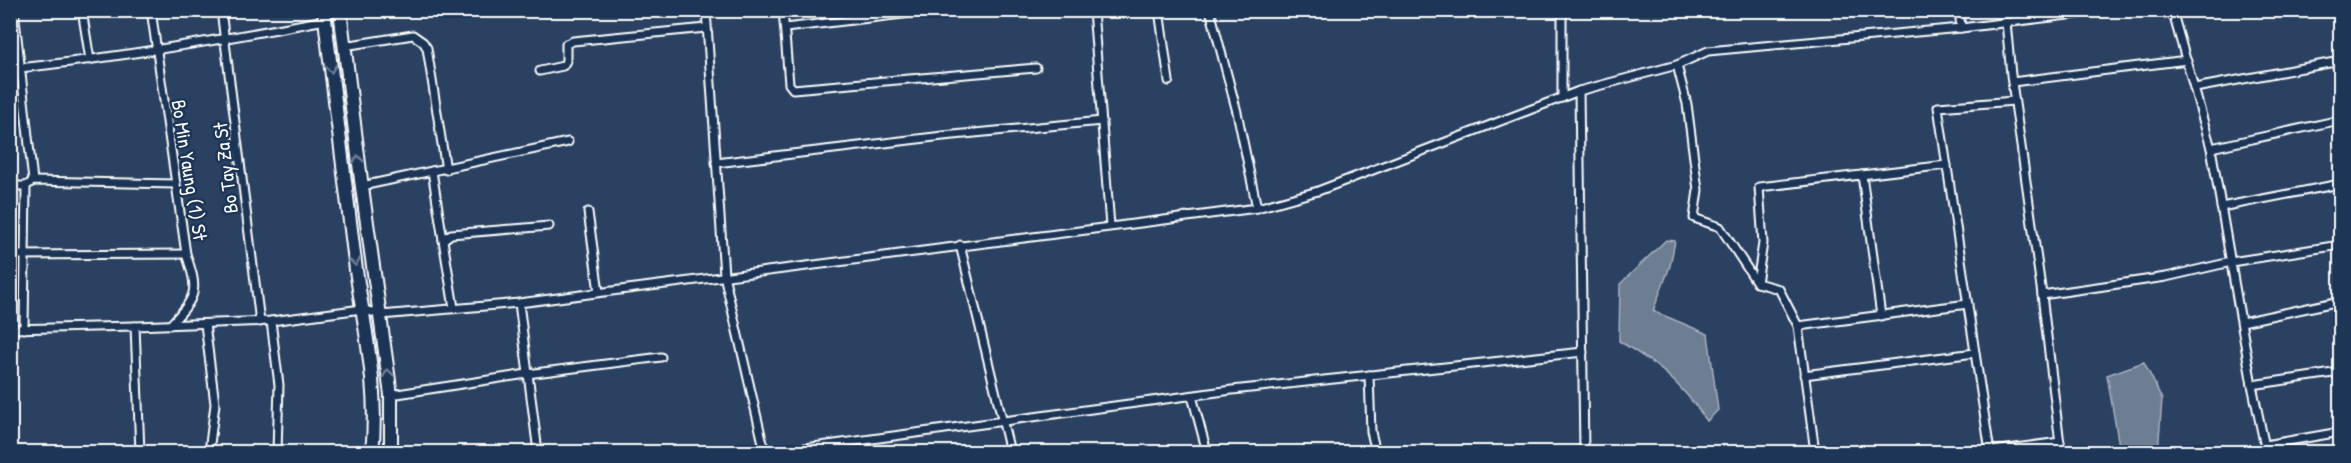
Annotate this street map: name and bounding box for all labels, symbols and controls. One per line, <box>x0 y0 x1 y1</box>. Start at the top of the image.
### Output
one-way arrow <box>324 64 337 73</box>
street label: Bo Min Yaung (1) St <box>166 98 215 243</box>
street label: Bo Tay Za St <box>206 120 244 215</box>
one-way arrow <box>353 155 365 164</box>
one-way arrow <box>349 257 361 267</box>
one-way arrow <box>382 369 395 378</box>

